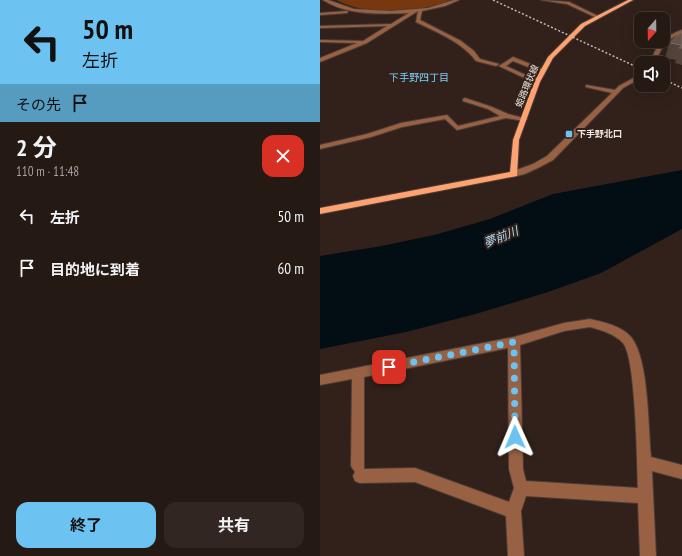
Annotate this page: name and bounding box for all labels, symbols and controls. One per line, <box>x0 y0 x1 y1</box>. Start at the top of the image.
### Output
text: 50 m <box>82 10 133 47</box>
north arrow <box>634 12 670 48</box>
map controls <box>634 12 670 92</box>
icon: left <box>16 16 68 68</box>
text: 左折 <box>82 49 118 72</box>
button: sound <box>634 56 670 92</box>
street label: 姫路環状線 <box>513 62 541 109</box>
district label: 下手野四丁目 <box>389 71 449 84</box>
icon: arrive <box>69 92 91 114</box>
text: その先 <box>16 95 61 114</box>
place label: 下手野北口 <box>577 128 622 139</box>
marker: 下手野北口 <box>564 129 574 139</box>
text: 2 分 <box>16 132 56 163</box>
button: close <box>262 135 304 177</box>
text: 110 m · 11:48 <box>16 163 79 180</box>
icon: left <box>16 205 38 227</box>
text: 50 m <box>278 207 304 226</box>
text: 左折 <box>50 208 80 227</box>
water label: 夢前川 <box>481 222 522 250</box>
icon: arrive <box>16 257 38 279</box>
text: 60 m <box>278 259 304 278</box>
text: 目的地に到着 <box>50 260 140 279</box>
pin <box>372 350 406 384</box>
icon: arrive <box>378 356 400 378</box>
position arrow <box>494 416 536 458</box>
button: 終了 <box>16 502 156 548</box>
button: 共有 <box>164 502 304 548</box>

